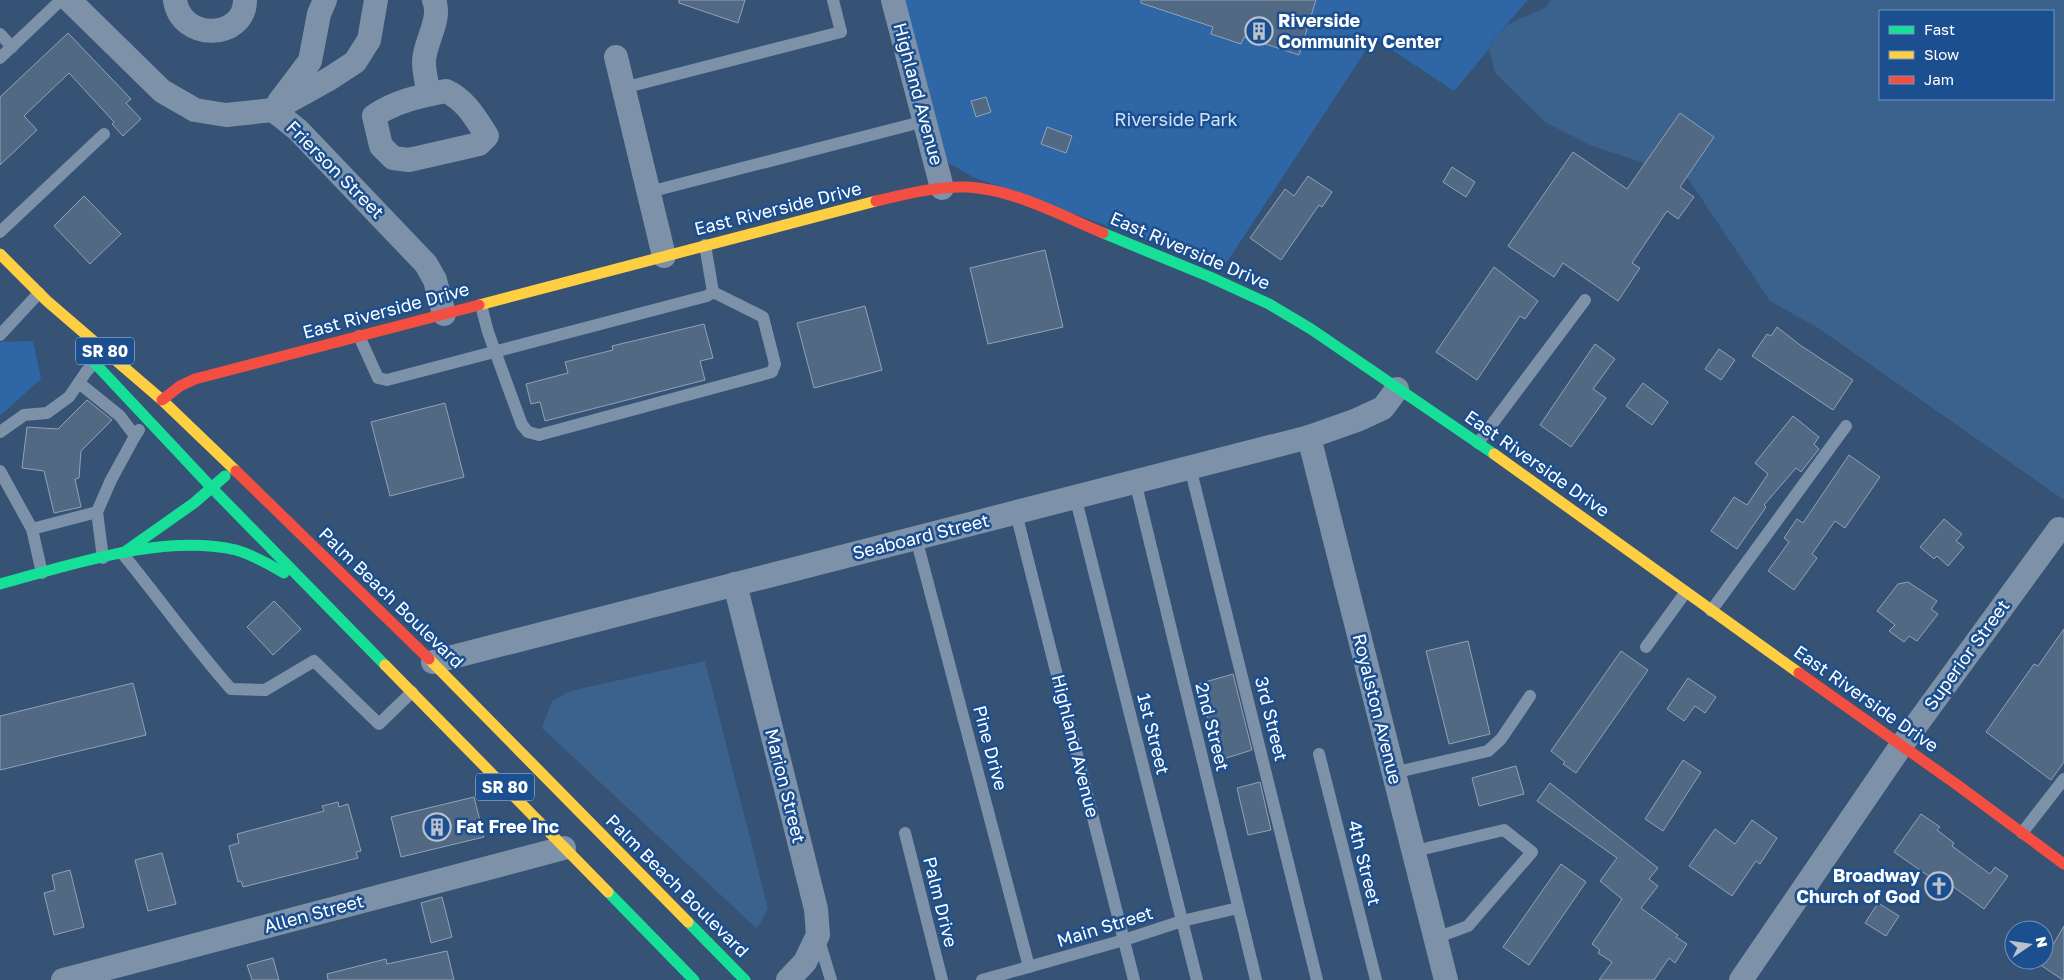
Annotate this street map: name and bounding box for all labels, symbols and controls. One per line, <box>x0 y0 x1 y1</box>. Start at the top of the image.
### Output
place label: Riverside Community Center <box>1278 9 1441 52</box>
legend <box>1879 10 2054 100</box>
building icon: Riverside Community Center <box>1244 16 1274 46</box>
street label: Highland Avenue <box>889 20 949 167</box>
text: Fast <box>1924 20 1955 38</box>
text: Slow <box>1924 45 1959 63</box>
text: Jam <box>1924 70 1954 88</box>
park label: Riverside Park <box>1114 108 1238 130</box>
street label: Frierson Street <box>282 116 389 223</box>
street label: East Riverside Drive <box>692 177 864 239</box>
street label: East Riverside Drive <box>1107 206 1274 294</box>
street label: East Riverside Drive <box>300 277 471 343</box>
road number: SR 80 <box>76 338 134 364</box>
street label: East Riverside Drive <box>1461 405 1614 521</box>
street label: Seaboard Street <box>850 508 991 564</box>
street label: Palm Beach Boulevard <box>315 522 469 672</box>
street label: Superior Street <box>1919 595 2014 714</box>
street label: Royalston Avenue <box>1349 631 1407 786</box>
street label: East Riverside Drive <box>1790 640 1943 756</box>
street label: Highland Avenue <box>1048 672 1104 820</box>
street label: 3rd Street <box>1251 674 1293 763</box>
street label: 2nd Street <box>1191 680 1235 773</box>
street label: 1st Street <box>1133 691 1175 777</box>
street label: Pine Drive <box>969 703 1013 793</box>
street label: Marion Street <box>761 726 811 845</box>
road number: SR 80 <box>476 774 534 800</box>
street label: Palm Beach Boulevard <box>602 809 754 961</box>
building icon: Fat Free Inc <box>422 812 452 842</box>
place label: Fat Free Inc <box>456 815 559 837</box>
street label: 4th Street <box>1344 818 1386 908</box>
street label: Palm Drive <box>919 854 963 949</box>
place label: Broadway Church of God <box>1796 864 1920 907</box>
church icon: Broadway Church of God <box>1924 871 1954 901</box>
street label: Allen Street <box>261 889 366 937</box>
street label: Main Street <box>1054 901 1155 951</box>
north arrow <box>2004 920 2054 970</box>
text: N <box>2033 935 2052 949</box>

